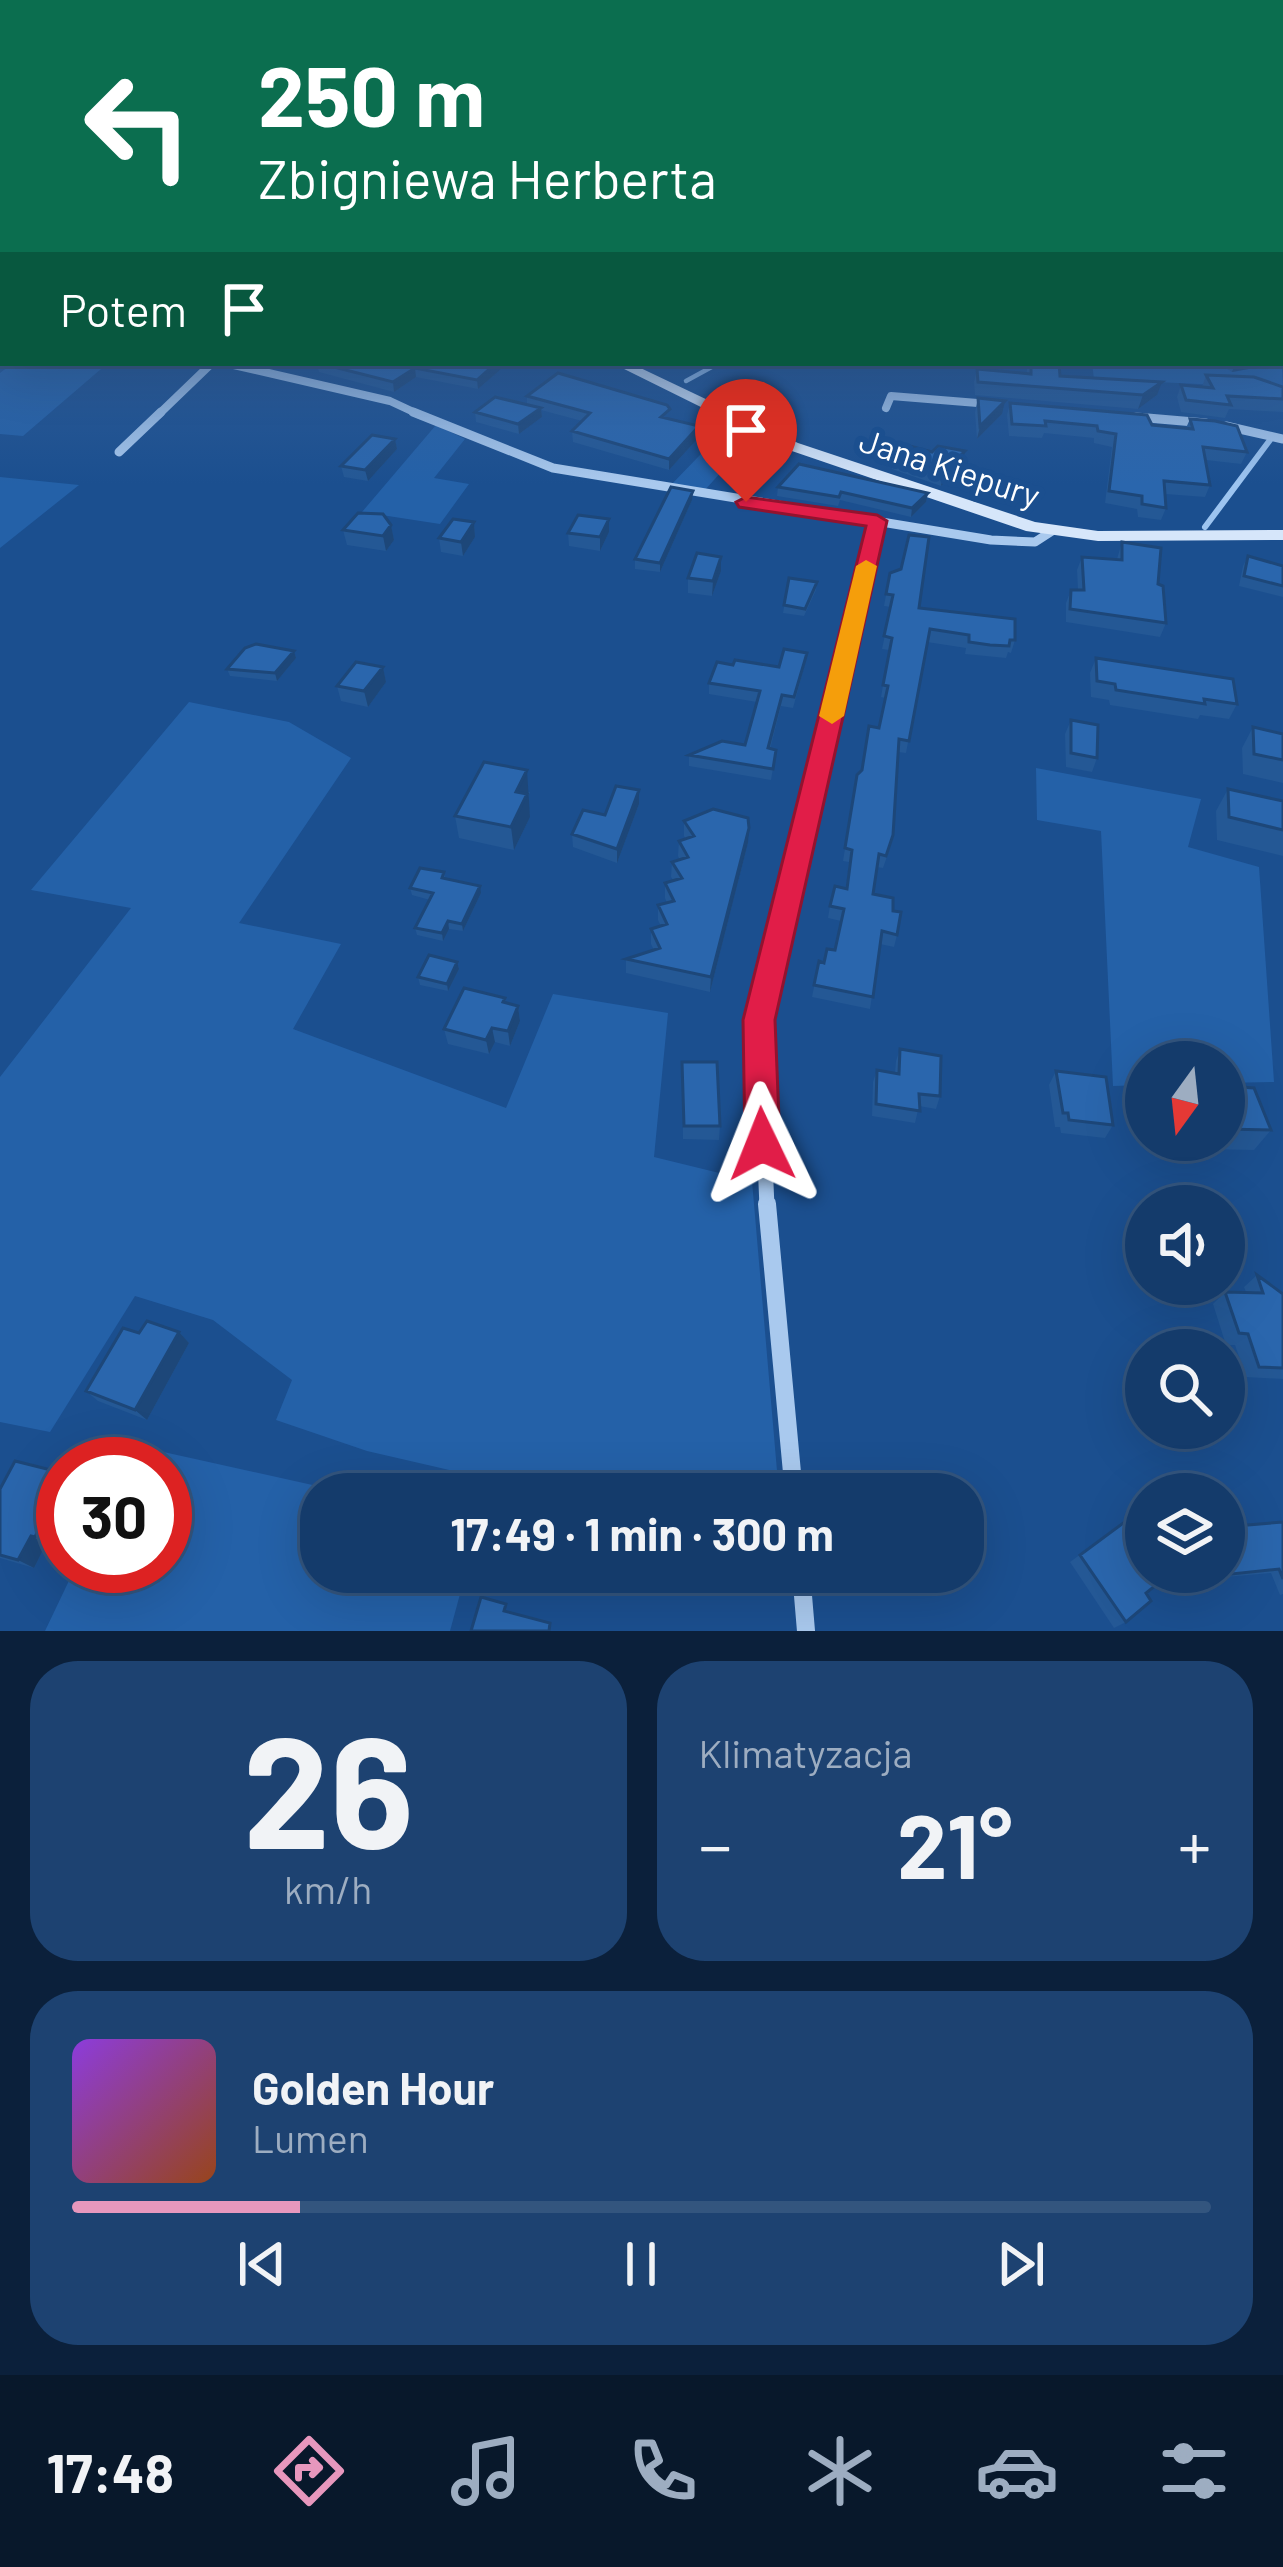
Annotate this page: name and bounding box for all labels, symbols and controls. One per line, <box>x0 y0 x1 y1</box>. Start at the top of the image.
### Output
text: 250 m <box>258 43 485 144</box>
icon: left <box>60 48 216 204</box>
text: Zbigniewa Herberta <box>258 145 717 210</box>
icon: arrive <box>211 276 277 342</box>
text: Potem <box>60 282 187 336</box>
pin <box>695 379 797 502</box>
icon: arrive <box>713 397 779 463</box>
street label: Jana Kiepury <box>855 419 1045 515</box>
north arrow <box>1125 1041 1245 1161</box>
map controls <box>1125 1041 1245 1593</box>
position arrow <box>699 1081 825 1207</box>
button: sound <box>1125 1185 1245 1305</box>
button: search <box>1125 1329 1245 1449</box>
speed limit sign: 30 <box>36 1437 192 1593</box>
button: layers <box>1125 1473 1245 1593</box>
text: 17:49 · 1 min · 300 m <box>450 1506 834 1560</box>
text: 26 <box>243 1693 414 1880</box>
text: Klimatyzacja <box>699 1729 913 1776</box>
text: 21° <box>897 1789 1013 1897</box>
text: − <box>699 1804 732 1883</box>
text: + <box>1178 1804 1211 1883</box>
text: km/h <box>284 1865 372 1912</box>
text: Golden Hour <box>252 2060 494 2114</box>
text: Lumen <box>252 2114 369 2161</box>
icon: previous <box>229 2231 295 2297</box>
icon: pause <box>608 2231 674 2297</box>
icon: next <box>988 2231 1054 2297</box>
icon: directions <box>267 2429 351 2513</box>
icon: music <box>444 2429 528 2513</box>
icon: phone <box>621 2429 705 2513</box>
icon: climate <box>798 2429 882 2513</box>
icon: car <box>975 2429 1059 2513</box>
icon: filters <box>1152 2429 1236 2513</box>
text: 17:48 <box>47 2439 174 2504</box>

